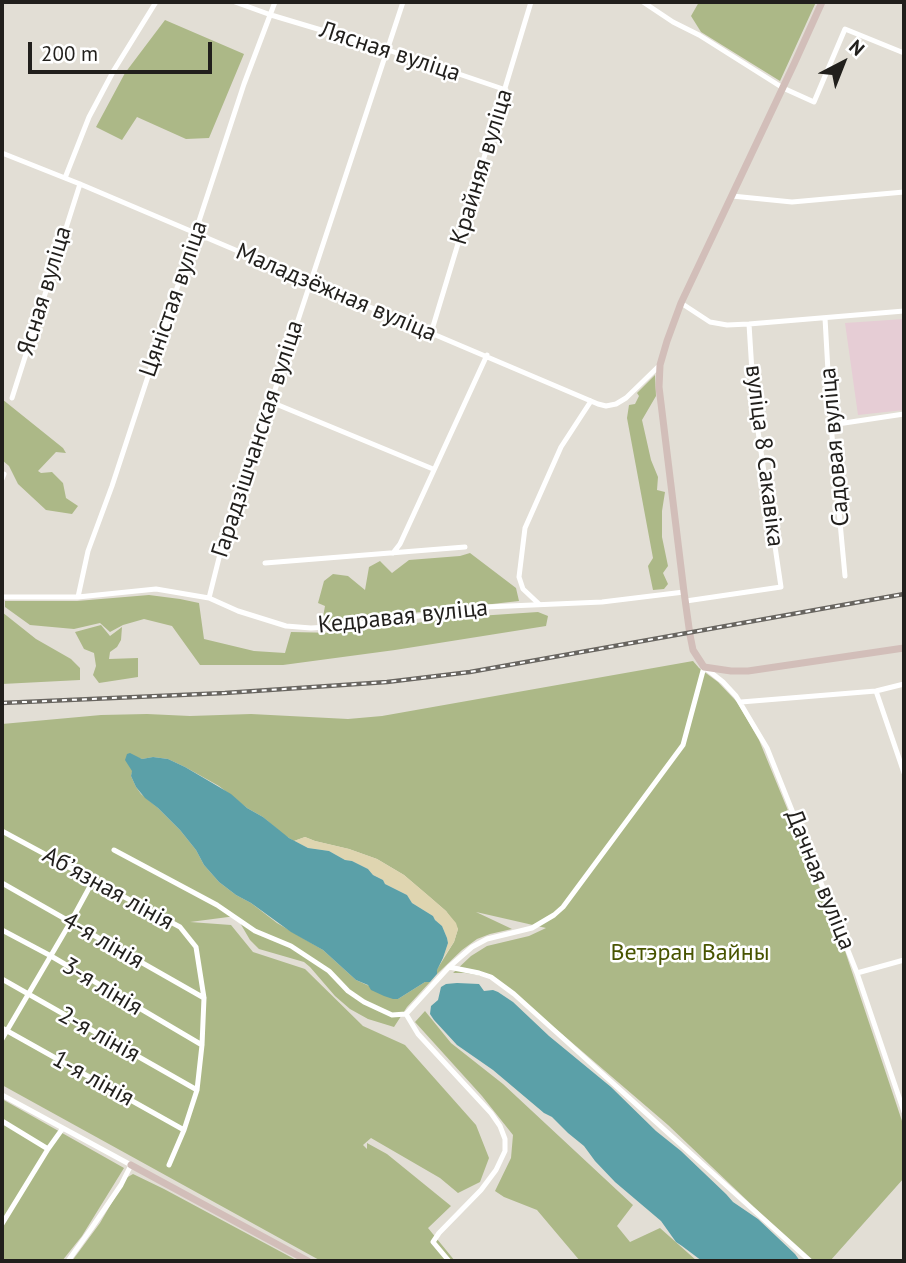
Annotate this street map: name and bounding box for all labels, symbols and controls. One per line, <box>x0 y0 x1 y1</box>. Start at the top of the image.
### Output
street label: Лясная вуліца <box>316 16 464 88</box>
scale bar <box>32 28 215 72</box>
north arrow <box>808 28 878 98</box>
text: N <box>844 34 870 60</box>
text: 200 m <box>41 40 98 67</box>
street label: Крайняя вуліца <box>445 86 519 248</box>
street label: Цяністая вуліца <box>134 217 214 381</box>
street label: Ясная вуліца <box>12 223 78 359</box>
street label: Маладзёжная вуліца <box>231 238 441 348</box>
street label: Гарадзішчанская вуліца <box>206 317 310 561</box>
street label: вуліца 8 Сакавіка <box>739 363 789 549</box>
street label: Садовая вуліца <box>814 366 856 528</box>
street label: Кедравая вуліца <box>317 594 489 640</box>
street label: Дачная вуліца <box>779 806 861 954</box>
street label: Абʼязная лінія <box>37 841 179 937</box>
street label: 4-я лінія <box>57 906 149 976</box>
park label: Ветэран Вайны <box>611 939 769 967</box>
street label: 3-я лінія <box>57 952 147 1022</box>
street label: 2-я лінія <box>53 1001 145 1069</box>
street label: 1-я лінія <box>47 1045 139 1113</box>

